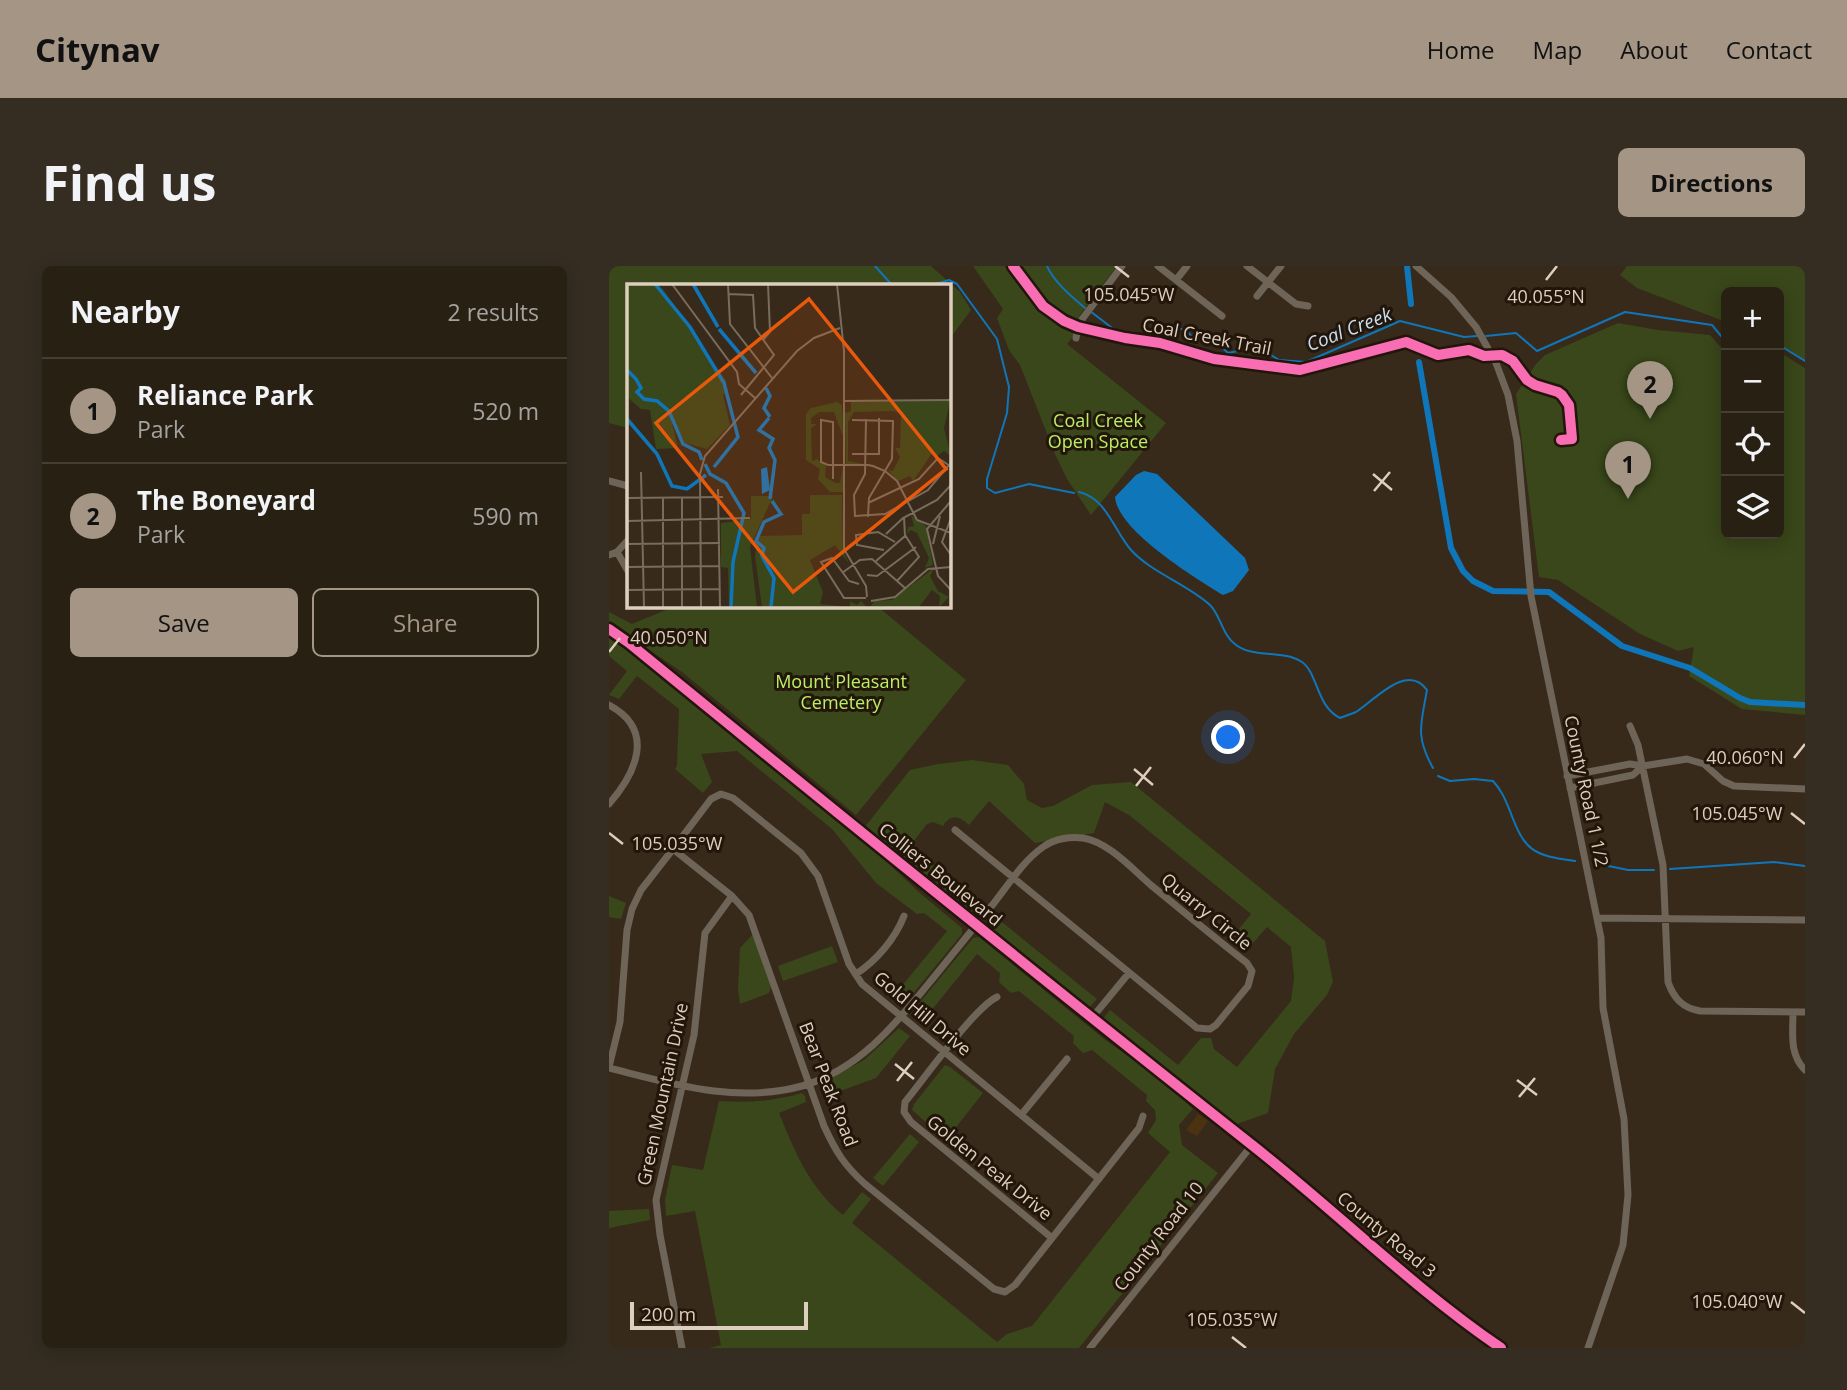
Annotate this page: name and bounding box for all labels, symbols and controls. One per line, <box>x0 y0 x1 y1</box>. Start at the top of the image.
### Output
text: Citynav <box>35 27 160 72</box>
text: Home <box>1427 33 1495 66</box>
text: Map <box>1533 33 1582 66</box>
text: About <box>1620 33 1688 66</box>
text: Contact <box>1726 33 1812 66</box>
button: Directions <box>1618 148 1805 217</box>
text: Find us <box>42 149 216 215</box>
text: 105.045°W <box>1084 282 1175 306</box>
inset map <box>627 284 950 607</box>
text: 40.055°N <box>1507 284 1585 308</box>
map controls <box>1721 287 1784 539</box>
button: + <box>1721 287 1784 350</box>
text: Nearby <box>70 291 180 332</box>
text: 2 results <box>448 296 539 328</box>
water label: Coal Creek <box>1303 301 1396 357</box>
street label: Coal Creek Trail <box>1141 312 1273 360</box>
button: − <box>1721 350 1784 413</box>
pin: 2 <box>1627 361 1673 419</box>
text: Reliance Park <box>137 377 314 413</box>
text: 1 <box>86 395 100 427</box>
text: 520 m <box>472 395 539 427</box>
park label: Coal Creek Open Space <box>1048 408 1148 453</box>
text: Park <box>137 413 185 445</box>
button: locate <box>1721 413 1784 476</box>
pin: 1 <box>1605 441 1651 499</box>
button: layers <box>1721 476 1784 539</box>
text: The Boneyard <box>137 482 316 518</box>
text: 2 <box>86 500 100 532</box>
text: 590 m <box>472 500 539 532</box>
text: Park <box>137 518 185 550</box>
button: Save <box>70 588 298 657</box>
button: Share <box>312 588 539 657</box>
text: 40.050°N <box>630 625 708 649</box>
park label: Mount Pleasant Cemetery <box>775 669 907 714</box>
street label: County Road 1 1/2 <box>1559 713 1615 869</box>
your location <box>1211 720 1245 754</box>
text: 40.060°N <box>1706 745 1784 769</box>
text: 105.045°W <box>1692 801 1783 825</box>
street label: Colliers Boulevard <box>874 817 1008 931</box>
text: 105.035°W <box>632 831 723 855</box>
street label: Quarry Circle <box>1157 867 1257 955</box>
street label: Gold Hill Drive <box>869 965 977 1061</box>
street label: Green Mountain Drive <box>631 1000 693 1188</box>
street label: Bear Peak Road <box>794 1018 864 1150</box>
street label: Golden Peak Drive <box>922 1109 1058 1225</box>
street label: County Road 10 <box>1108 1176 1208 1296</box>
street label: County Road 3 <box>1332 1186 1442 1282</box>
text: 105.040°W <box>1692 1289 1783 1313</box>
scale bar <box>630 1299 809 1331</box>
text: 200 m <box>641 1301 696 1327</box>
text: 105.035°W <box>1187 1307 1278 1331</box>

